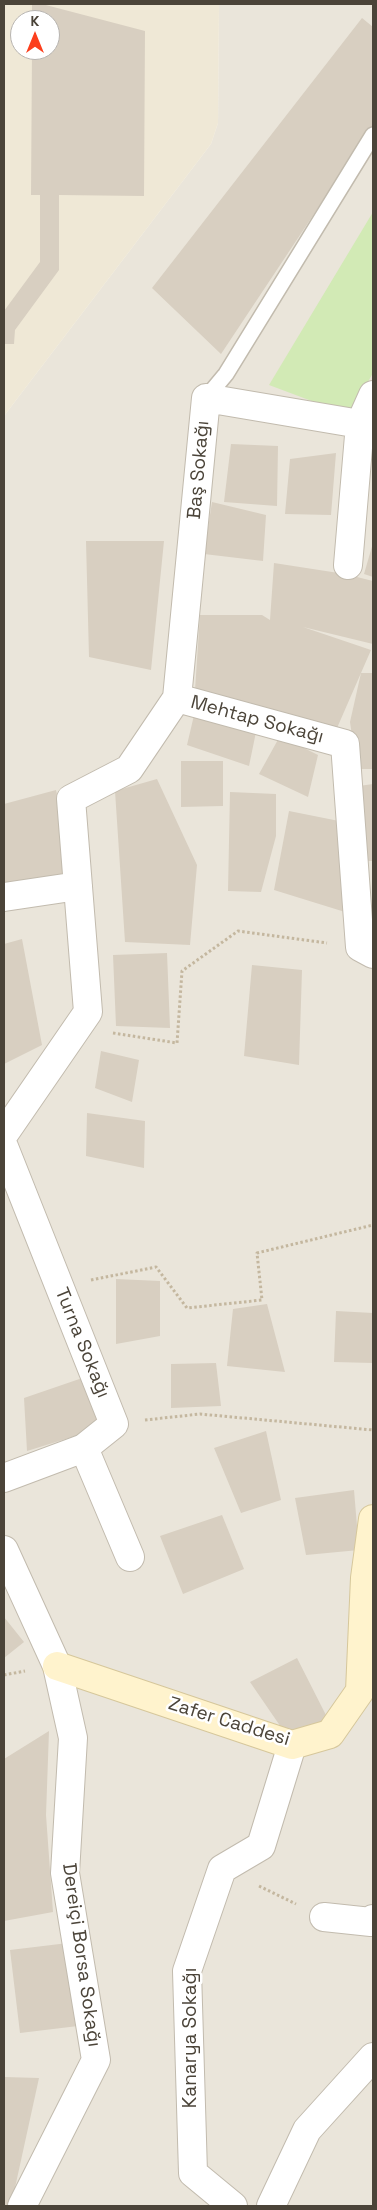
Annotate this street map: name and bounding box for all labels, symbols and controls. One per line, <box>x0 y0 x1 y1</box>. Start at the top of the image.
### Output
north arrow <box>10 10 60 60</box>
text: K <box>31 12 39 30</box>
street label: Baş Sokağı <box>183 420 215 520</box>
street label: Mehtap Sokağı <box>188 691 326 749</box>
street label: Turna Sokağı <box>50 1285 114 1401</box>
street label: Zafer Caddesi <box>166 1693 292 1751</box>
street label: Dereiçi Borsa Sokağı <box>57 1862 105 2048</box>
street label: Kanarya Sokağı <box>180 1968 202 2108</box>

